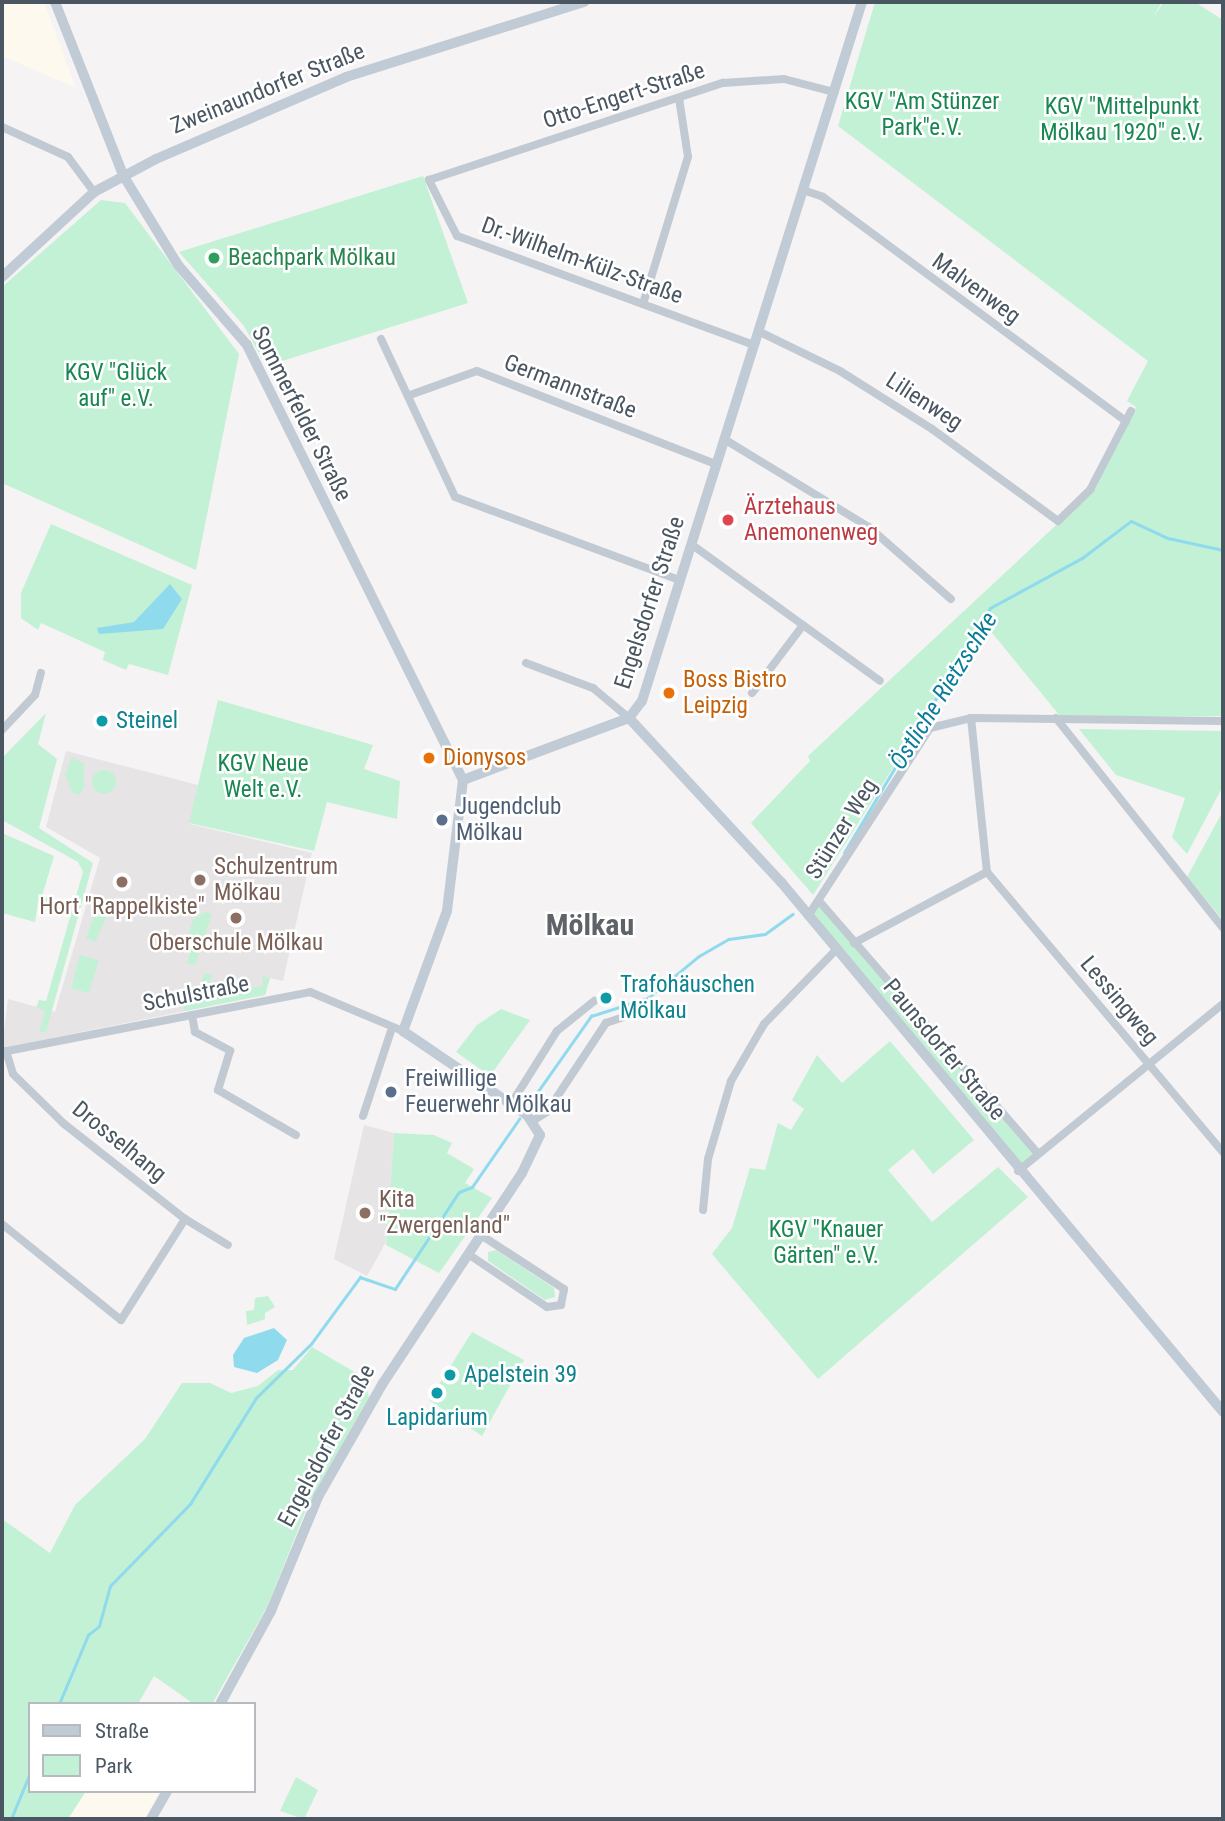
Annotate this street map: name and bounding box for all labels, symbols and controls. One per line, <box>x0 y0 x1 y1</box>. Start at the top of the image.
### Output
street label: Zweinaundorfer Straße <box>167 38 369 140</box>
street label: Otto-Engert-Straße <box>540 57 708 135</box>
park label: KGV "Am Stünzer Park"e.V. <box>845 88 999 142</box>
park label: KGV "Mittelpunkt Mölkau 1920" e.V. <box>1040 93 1204 147</box>
street label: Dr.-Wilhelm-Külz-Straße <box>477 212 687 310</box>
place label: Beachpark Mölkau <box>228 244 396 272</box>
street label: Malvenweg <box>926 248 1026 330</box>
marker: Beachpark Mölkau <box>206 250 222 266</box>
street label: Sommerfelder Straße <box>245 322 357 506</box>
street label: Germannstraße <box>500 349 640 425</box>
park label: KGV "Glück auf" e.V. <box>65 359 167 413</box>
street label: Lilienweg <box>881 367 967 437</box>
place label: Ärztehaus Anemonenweg <box>744 493 878 547</box>
marker: Ärztehaus Anemonenweg <box>718 510 738 530</box>
street label: Engelsdorfer Straße <box>609 513 691 693</box>
water label: Östliche Rietzschke <box>884 607 1004 775</box>
place label: Boss Bistro Leipzig <box>683 666 787 720</box>
marker: Boss Bistro Leipzig <box>661 685 677 701</box>
place label: Steinel <box>116 707 178 735</box>
marker: Steinel <box>94 713 110 729</box>
place label: Dionysos <box>443 744 526 772</box>
park label: KGV Neue Welt e.V. <box>218 750 308 804</box>
marker: Dionysos <box>421 750 437 766</box>
street label: Stünzer Weg <box>800 774 884 884</box>
place label: Jugendclub Mölkau <box>456 793 561 847</box>
marker: Jugendclub Mölkau <box>434 812 450 828</box>
place label: Schulzentrum Mölkau <box>214 853 338 907</box>
marker: Schulzentrum Mölkau <box>192 872 208 888</box>
marker: Hort "Rappelkiste" <box>114 874 130 890</box>
place label: Hort "Rappelkiste" <box>39 893 205 921</box>
district label: Mölkau <box>546 907 634 943</box>
marker: Oberschule Mölkau <box>228 910 244 926</box>
place label: Oberschule Mölkau <box>149 929 323 957</box>
street label: Lessingweg <box>1074 951 1164 1051</box>
street label: Schulstraße <box>141 970 251 1018</box>
place label: Trafohäuschen Mölkau <box>620 971 755 1025</box>
street label: Paunsdorfer Straße <box>877 974 1011 1126</box>
marker: Trafohäuschen Mölkau <box>598 990 614 1006</box>
place label: Freiwillige Feuerwehr Mölkau <box>405 1065 572 1119</box>
marker: Freiwillige Feuerwehr Mölkau <box>383 1084 399 1100</box>
street label: Drosselhang <box>66 1096 172 1188</box>
place label: Kita "Zwergenland" <box>379 1186 510 1240</box>
marker: Kita "Zwergenland" <box>357 1205 373 1221</box>
park label: KGV "Knauer Gärten" e.V. <box>769 1216 883 1270</box>
street label: Engelsdorfer Straße <box>273 1360 381 1532</box>
place label: Apelstein 39 <box>464 1361 577 1389</box>
marker: Apelstein 39 <box>442 1367 458 1383</box>
marker: Lapidarium <box>429 1385 445 1401</box>
place label: Lapidarium <box>386 1404 488 1432</box>
legend <box>28 1702 256 1793</box>
text: Straße <box>95 1719 149 1743</box>
text: Park <box>95 1754 132 1778</box>

